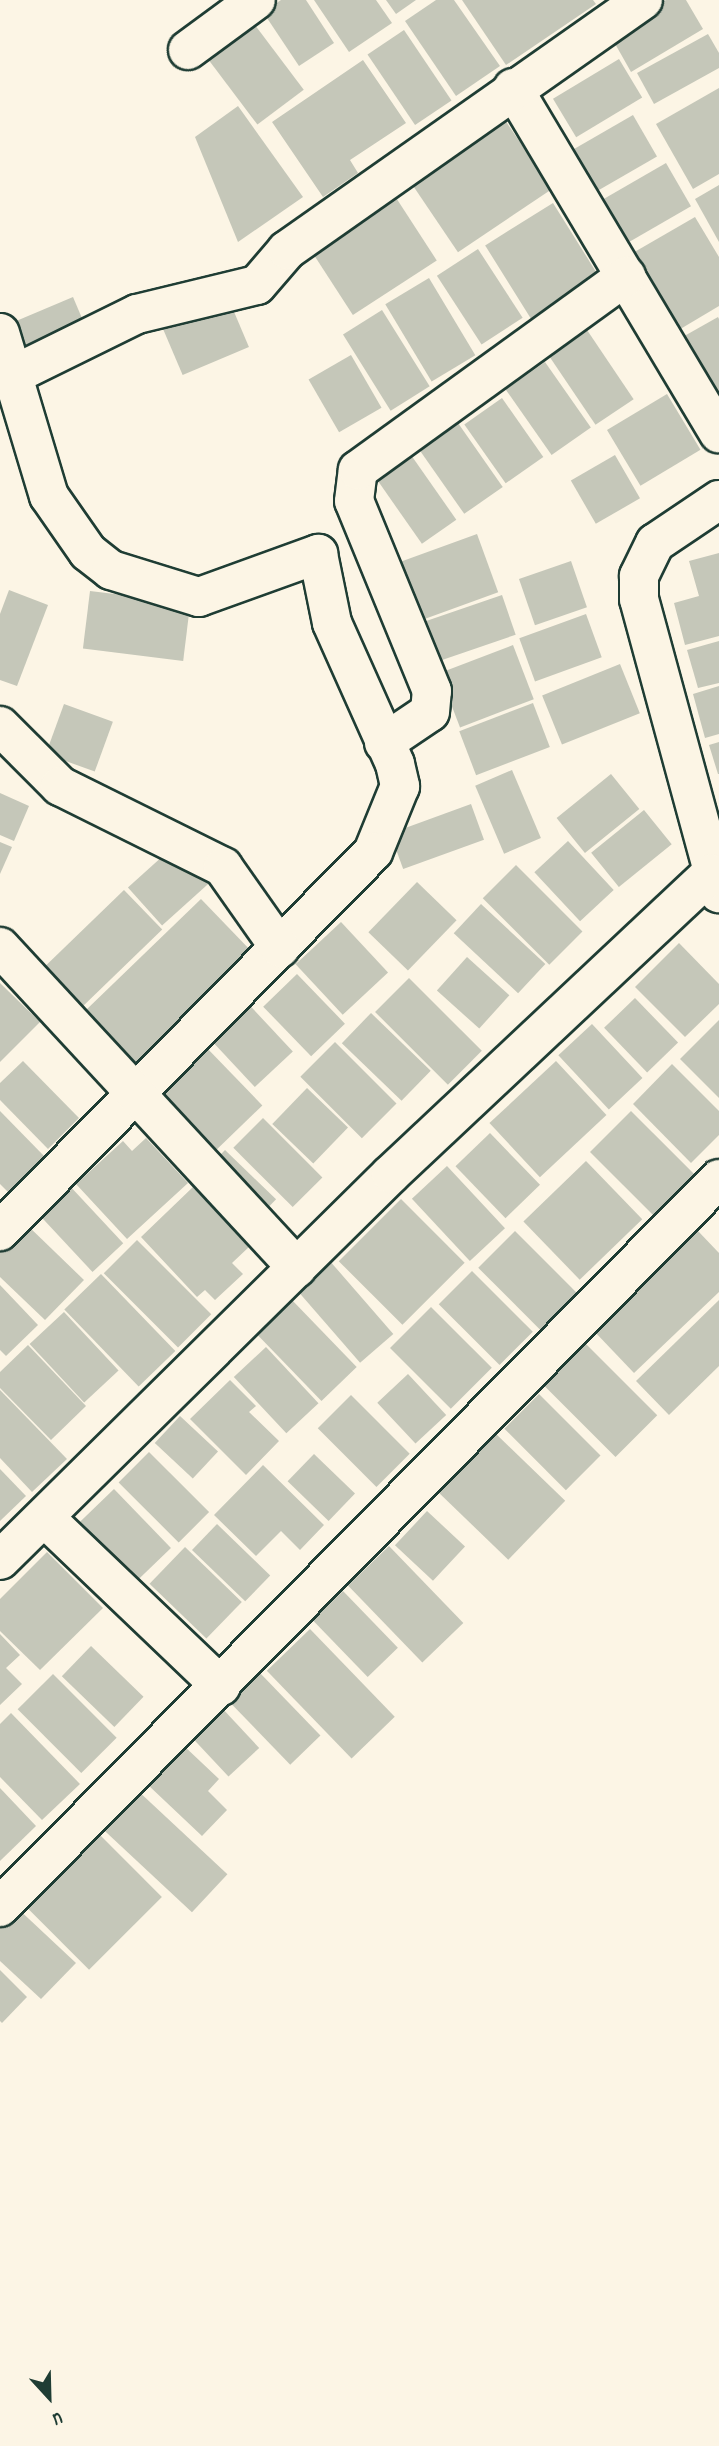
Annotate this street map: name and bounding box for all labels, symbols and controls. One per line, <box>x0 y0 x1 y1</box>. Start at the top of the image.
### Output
north arrow <box>14 2362 84 2432</box>
text: U <box>48 2403 66 2431</box>

